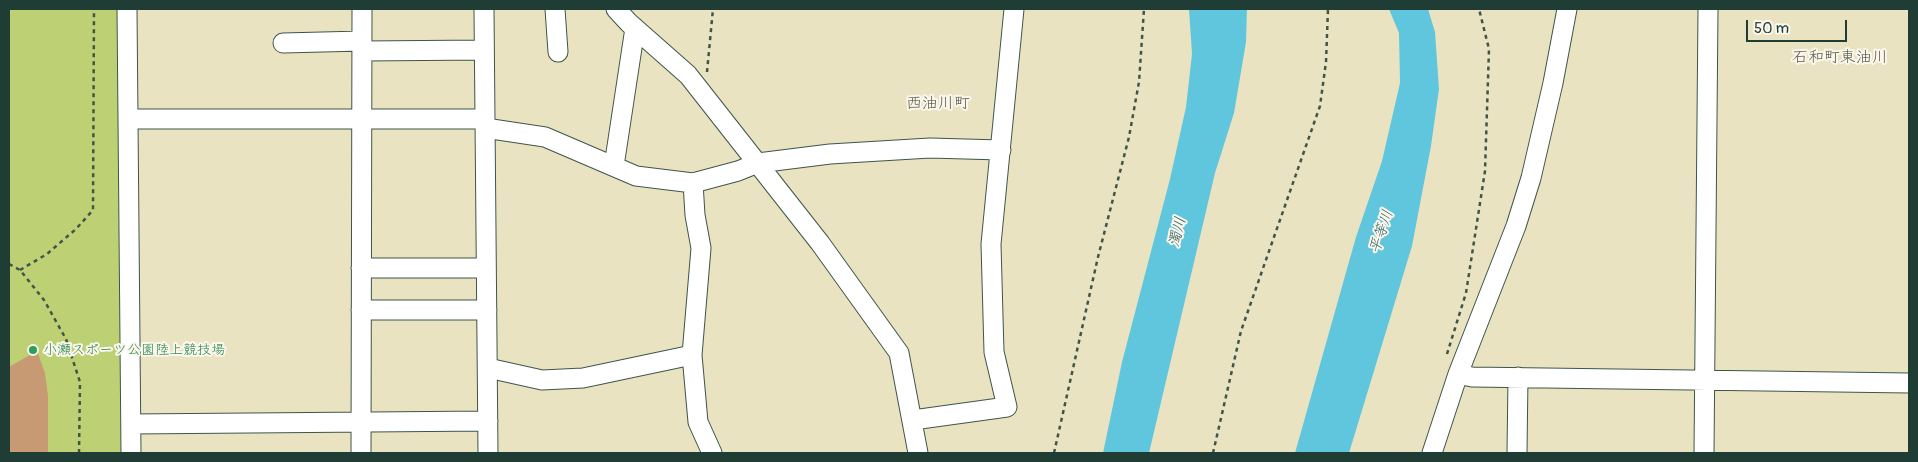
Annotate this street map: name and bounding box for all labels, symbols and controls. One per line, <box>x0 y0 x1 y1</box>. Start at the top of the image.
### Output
scale bar <box>1748 10 1849 42</box>
text: 50 m <box>1754 19 1789 38</box>
district label: 石和町東油川 <box>1792 48 1888 68</box>
district label: 西油川町 <box>906 94 970 114</box>
water label: 平等川 <box>1366 208 1398 256</box>
water label: 濁川 <box>1166 215 1190 249</box>
place label: 小瀬スポーツ公園陸上競技場 <box>43 342 225 358</box>
marker: 小瀬スポーツ公園陸上競技場 <box>27 344 39 356</box>

